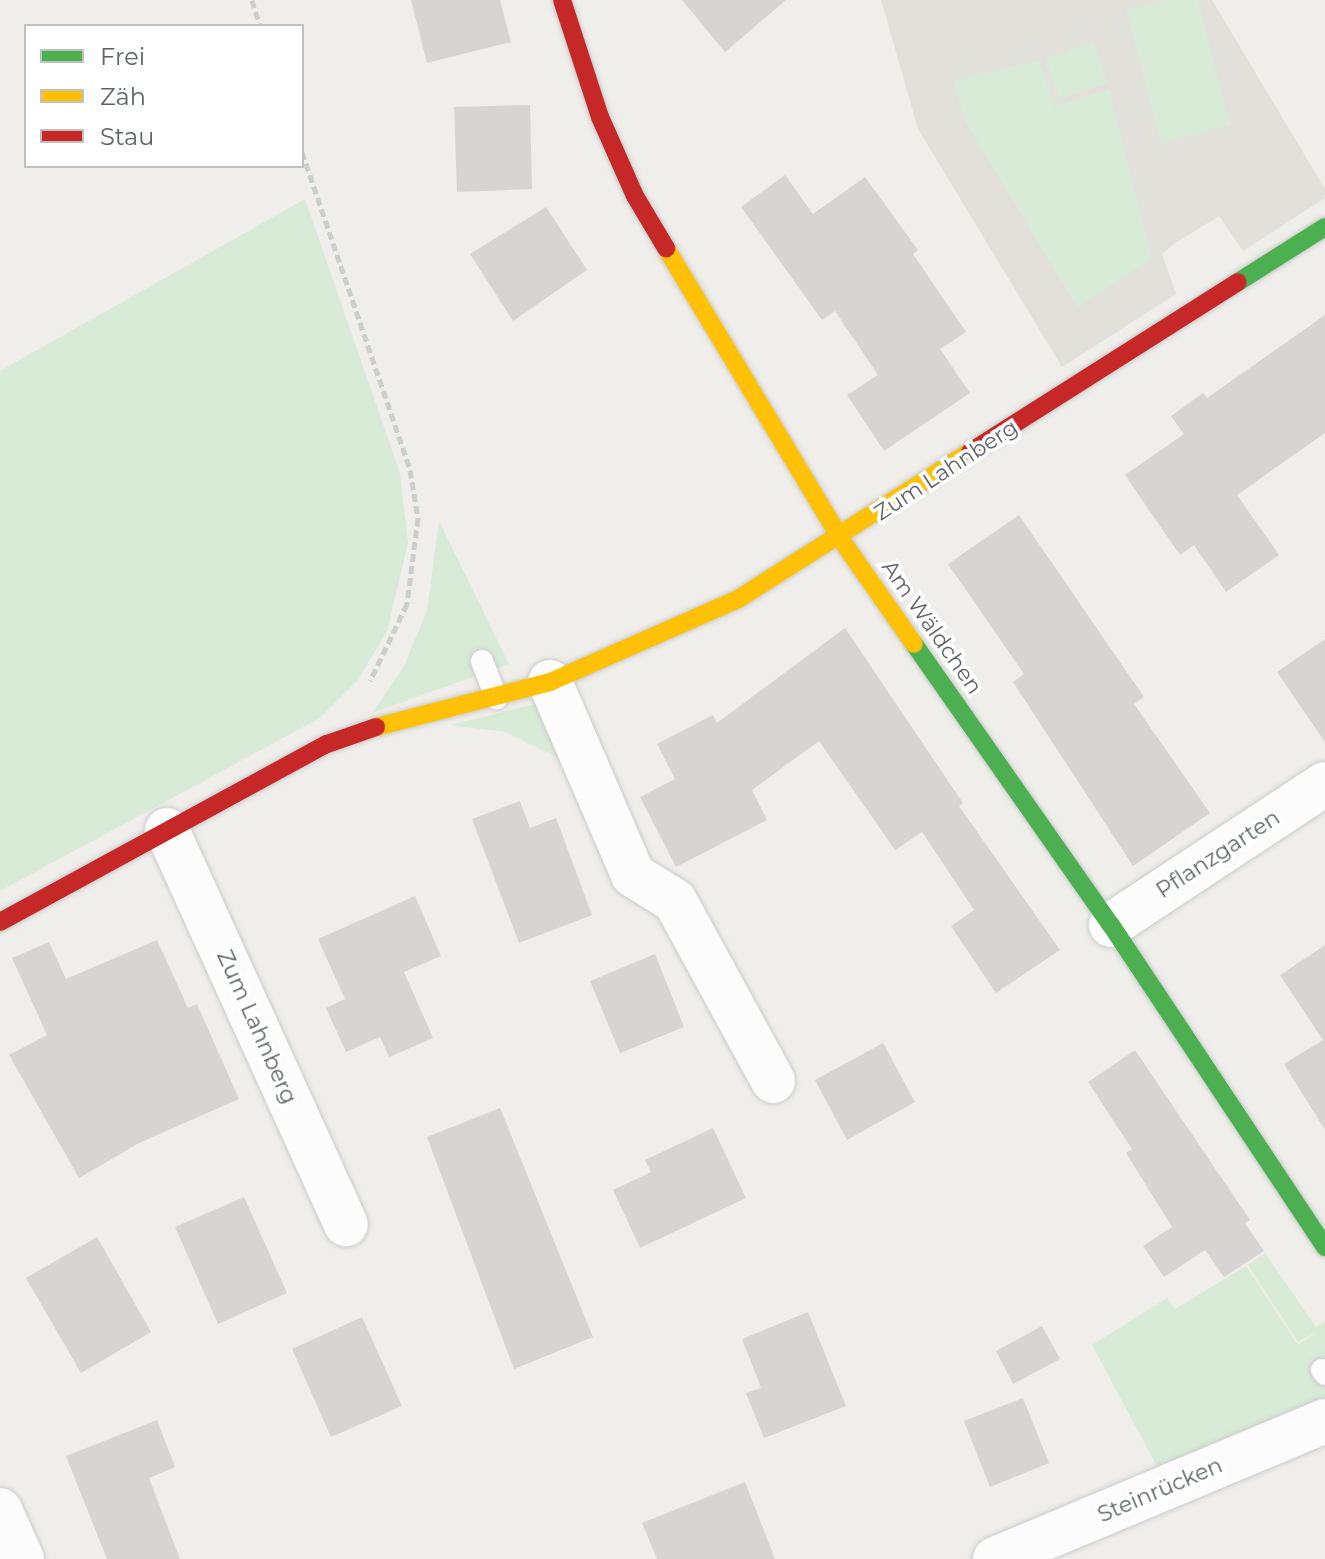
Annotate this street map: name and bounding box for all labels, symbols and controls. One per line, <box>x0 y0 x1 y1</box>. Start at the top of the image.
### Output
legend <box>24 24 304 168</box>
text: Frei <box>100 42 145 71</box>
text: Zäh <box>100 82 146 111</box>
text: Stau <box>100 122 154 151</box>
street label: Zum Lahnberg <box>869 414 1023 526</box>
street label: Am Wäldchen <box>876 555 988 699</box>
street label: Pflanzgarten <box>1151 804 1285 904</box>
street label: Zum Lahnberg <box>211 946 303 1108</box>
street label: Steinrücken <box>1094 1452 1226 1528</box>

